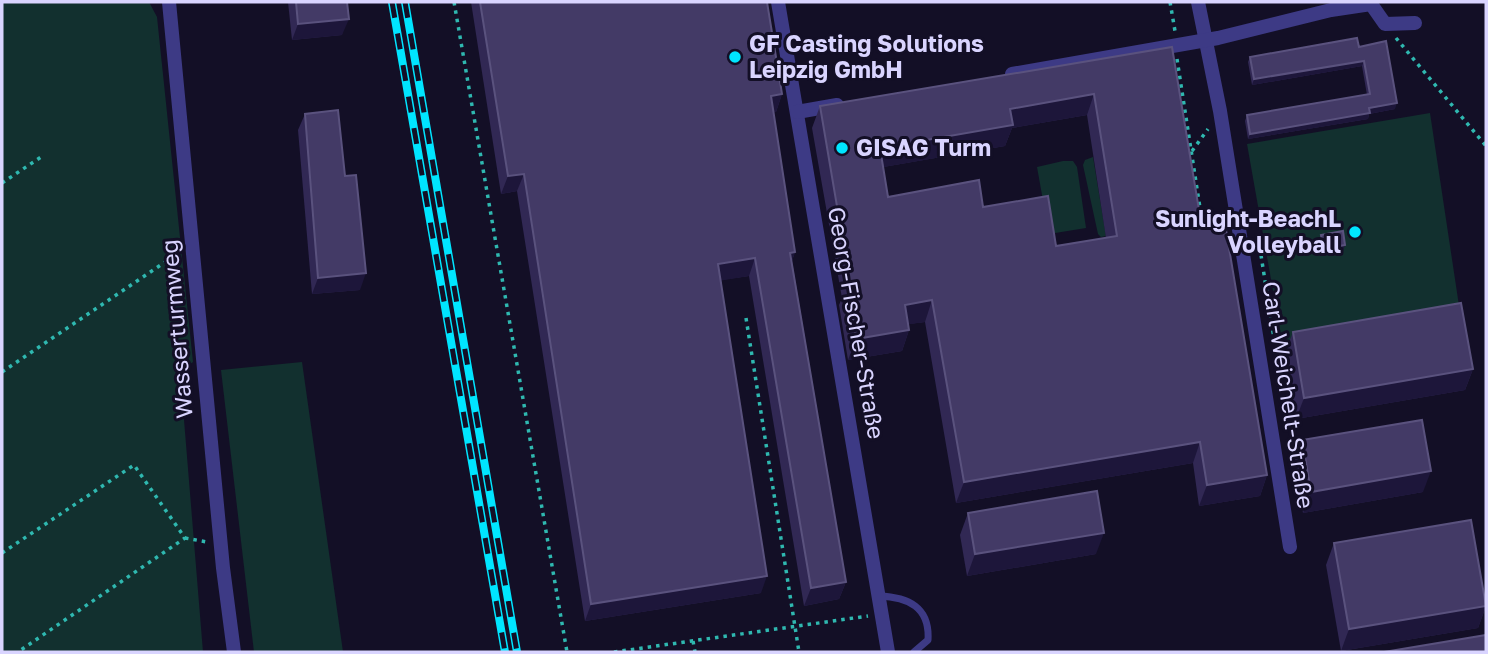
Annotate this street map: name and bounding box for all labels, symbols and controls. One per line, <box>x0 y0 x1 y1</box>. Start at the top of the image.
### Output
place label: GF Casting Solutions Leipzig GmbH <box>749 29 984 83</box>
marker: GF Casting Solutions Leipzig GmbH <box>727 49 743 65</box>
place label: GISAG Turm <box>856 133 991 161</box>
marker: GISAG Turm <box>834 140 850 156</box>
place label: Sunlight-BeachL Volleyball <box>1155 204 1341 258</box>
street label: Georg-Fischer-Straße <box>823 205 891 441</box>
marker: Sunlight-BeachL Volleyball <box>1347 224 1363 240</box>
street label: Wasserturmweg <box>154 239 198 420</box>
street label: Carl-Weichelt-Straße <box>1257 279 1321 510</box>

